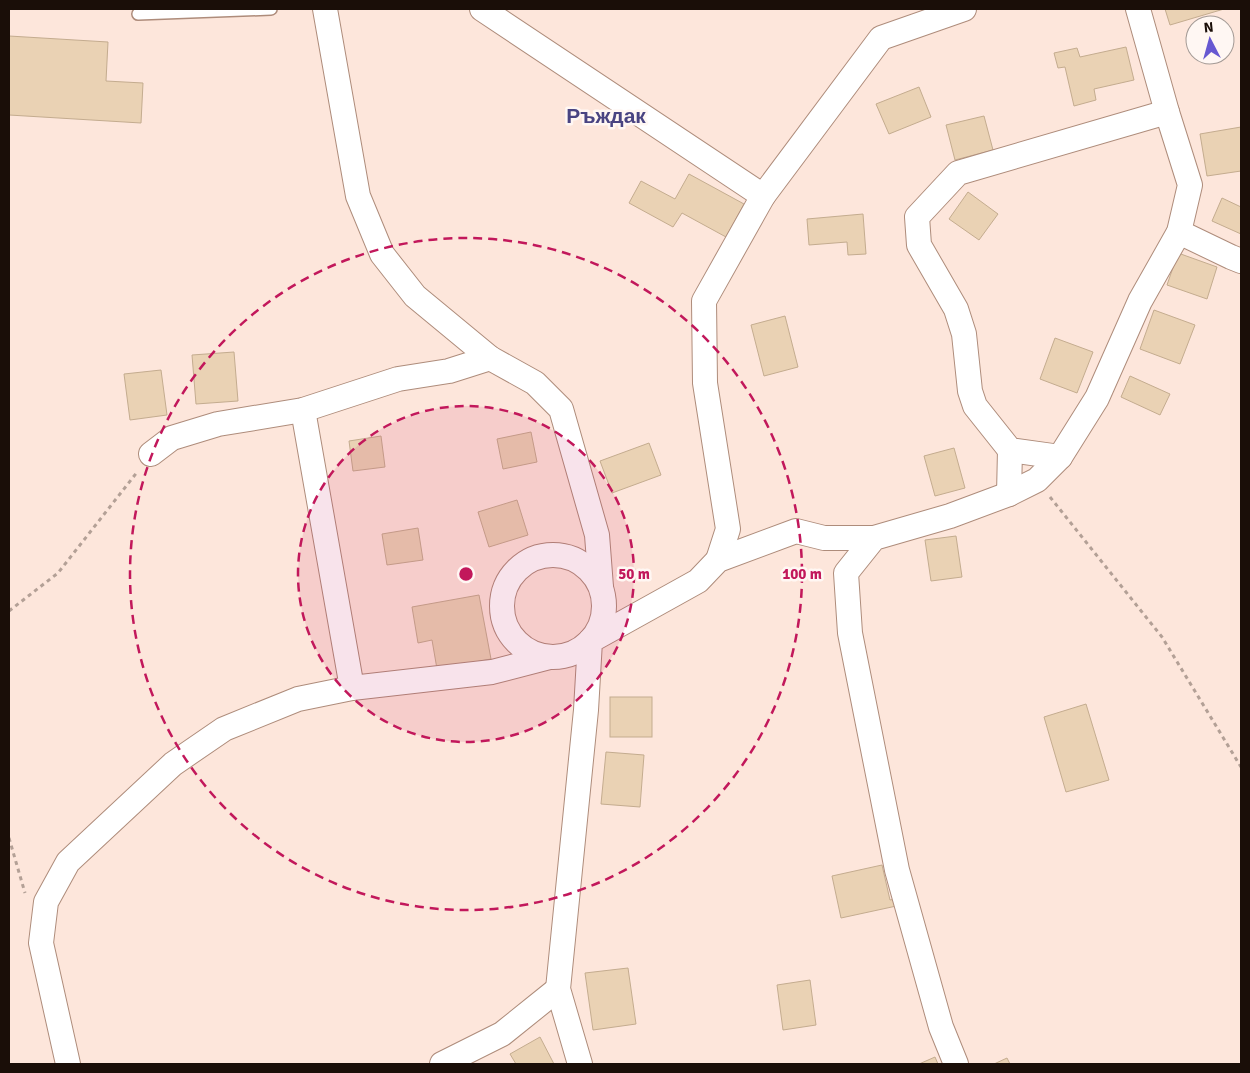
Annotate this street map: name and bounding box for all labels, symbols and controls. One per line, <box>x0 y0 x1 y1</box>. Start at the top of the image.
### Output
north arrow <box>1185 15 1235 65</box>
text: N <box>1203 19 1214 37</box>
district label: Ръждак <box>566 103 646 129</box>
centre of rings <box>457 565 475 583</box>
text: 50 m <box>618 565 650 583</box>
text: 100 m <box>782 565 822 583</box>

